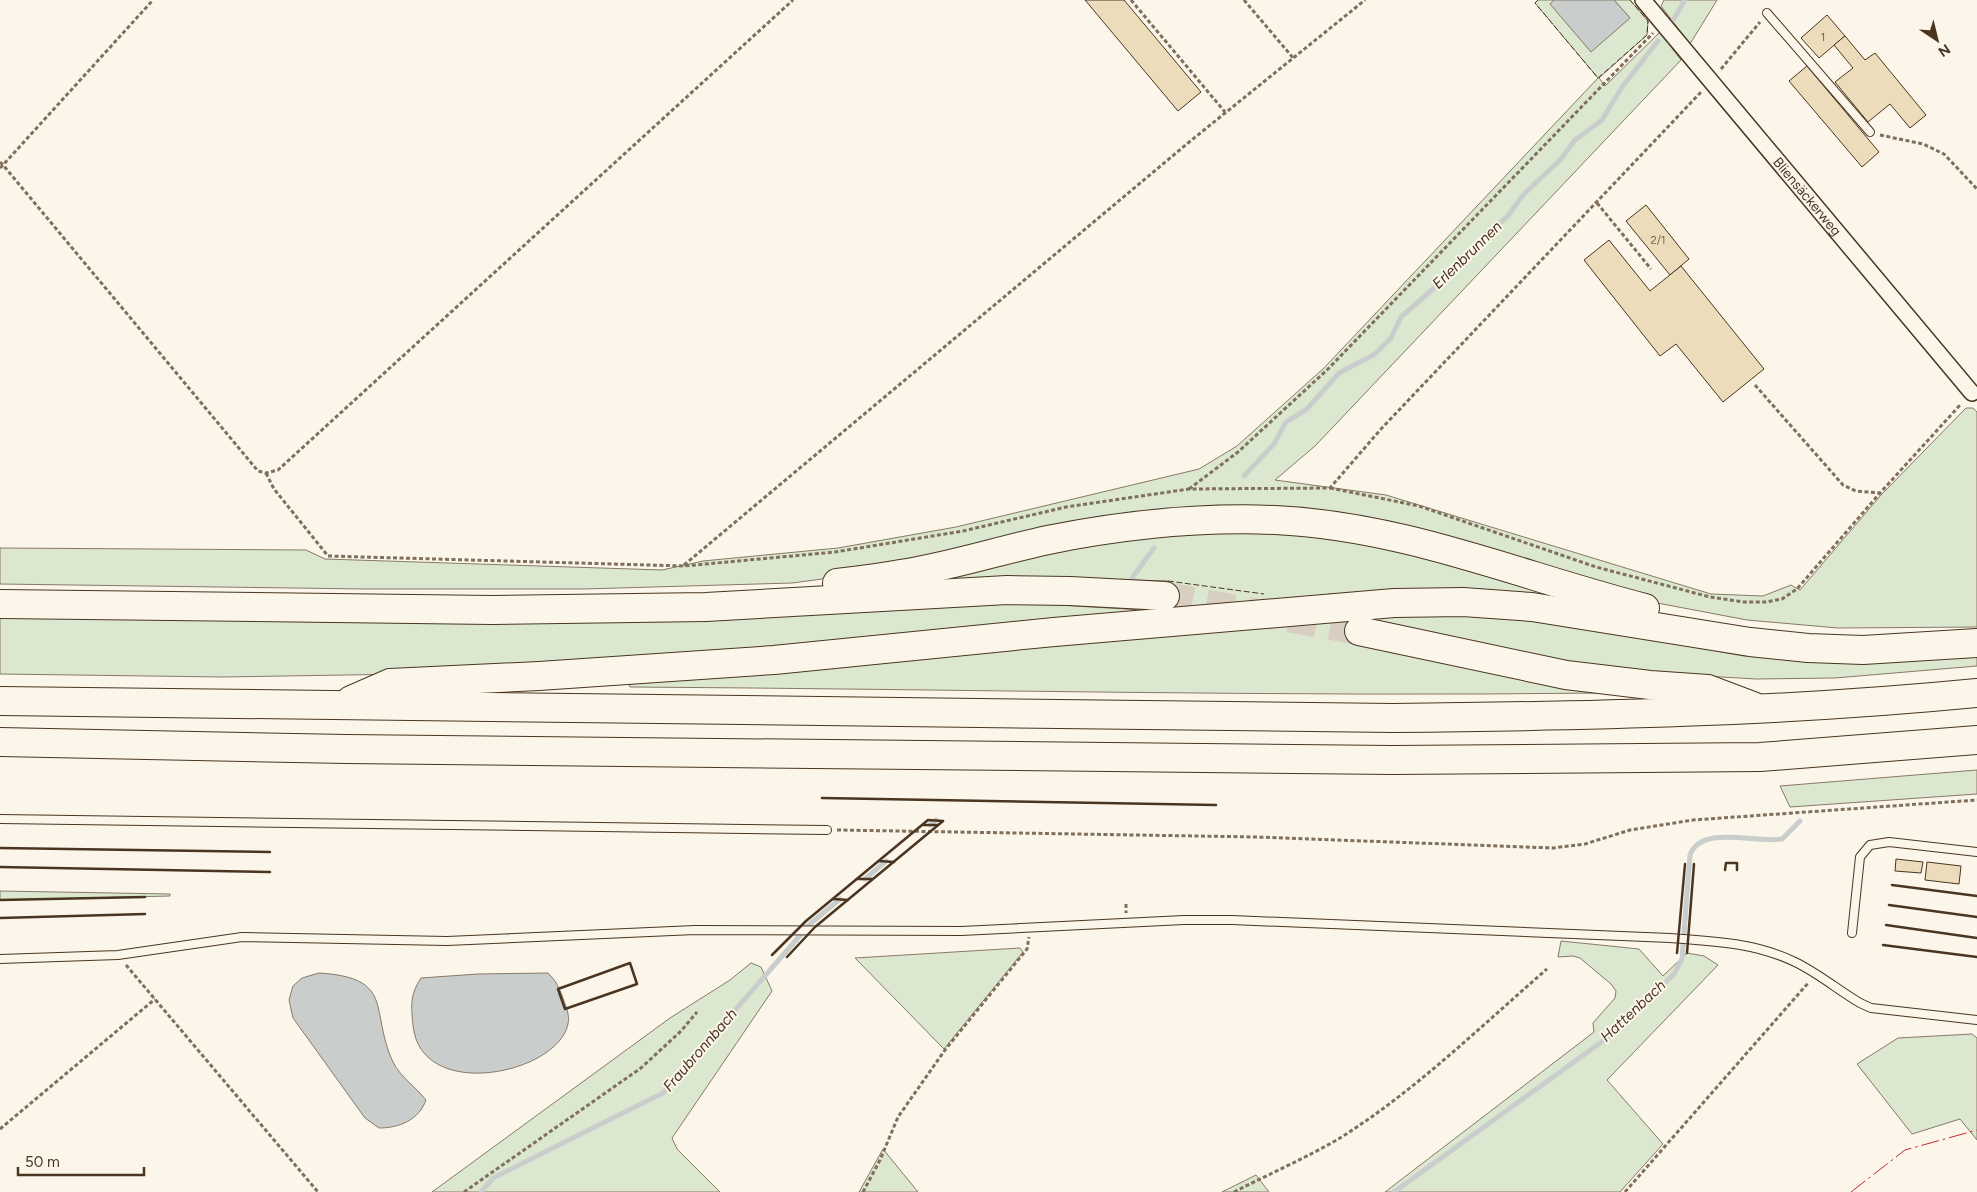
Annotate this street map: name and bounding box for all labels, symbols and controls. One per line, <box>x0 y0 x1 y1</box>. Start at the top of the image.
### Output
north arrow <box>1912 15 1962 65</box>
house number: 1 <box>1821 31 1825 44</box>
text: N <box>1935 40 1953 60</box>
street label: Bliensäckerweg <box>1770 154 1845 239</box>
water label: Erlenbrunnen <box>1429 217 1505 293</box>
house number: 2/1 <box>1651 234 1665 247</box>
water label: Hattenbach <box>1597 976 1669 1046</box>
water label: Fraubronnbach <box>659 1005 741 1095</box>
scale bar <box>18 1144 144 1176</box>
text: 50 m <box>25 1153 60 1171</box>

